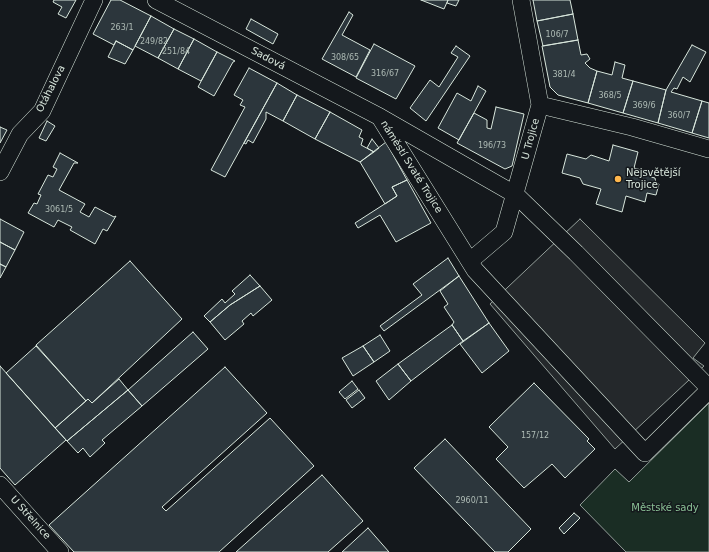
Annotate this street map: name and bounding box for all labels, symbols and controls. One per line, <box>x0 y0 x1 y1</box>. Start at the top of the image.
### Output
house number: 263/1 <box>110 23 134 33</box>
house number: 106/7 <box>545 30 569 40</box>
house number: 249/82 <box>140 37 168 47</box>
street label: Sadová <box>249 45 287 73</box>
house number: 251/84 <box>162 47 190 57</box>
house number: 308/65 <box>331 53 359 63</box>
street label: Otáhalova <box>34 63 68 115</box>
house number: 316/67 <box>371 69 399 79</box>
house number: 381/4 <box>552 70 576 80</box>
house number: 368/5 <box>598 91 622 101</box>
house number: 369/6 <box>632 101 656 111</box>
house number: 360/7 <box>667 111 691 121</box>
street label: U Trojice <box>520 117 542 161</box>
street label: náměstí Svaté Trojice <box>378 118 444 216</box>
house number: 196/73 <box>478 141 506 151</box>
place label: Nejsvětější Trojice <box>626 167 681 190</box>
marker: Nejsvětější Trojice <box>613 174 623 184</box>
house number: 3061/5 <box>45 205 73 215</box>
house number: 157/12 <box>521 431 549 441</box>
street label: U Střelnice <box>7 494 53 542</box>
house number: 2960/11 <box>455 496 489 506</box>
park label: Městské sady <box>631 502 699 514</box>

